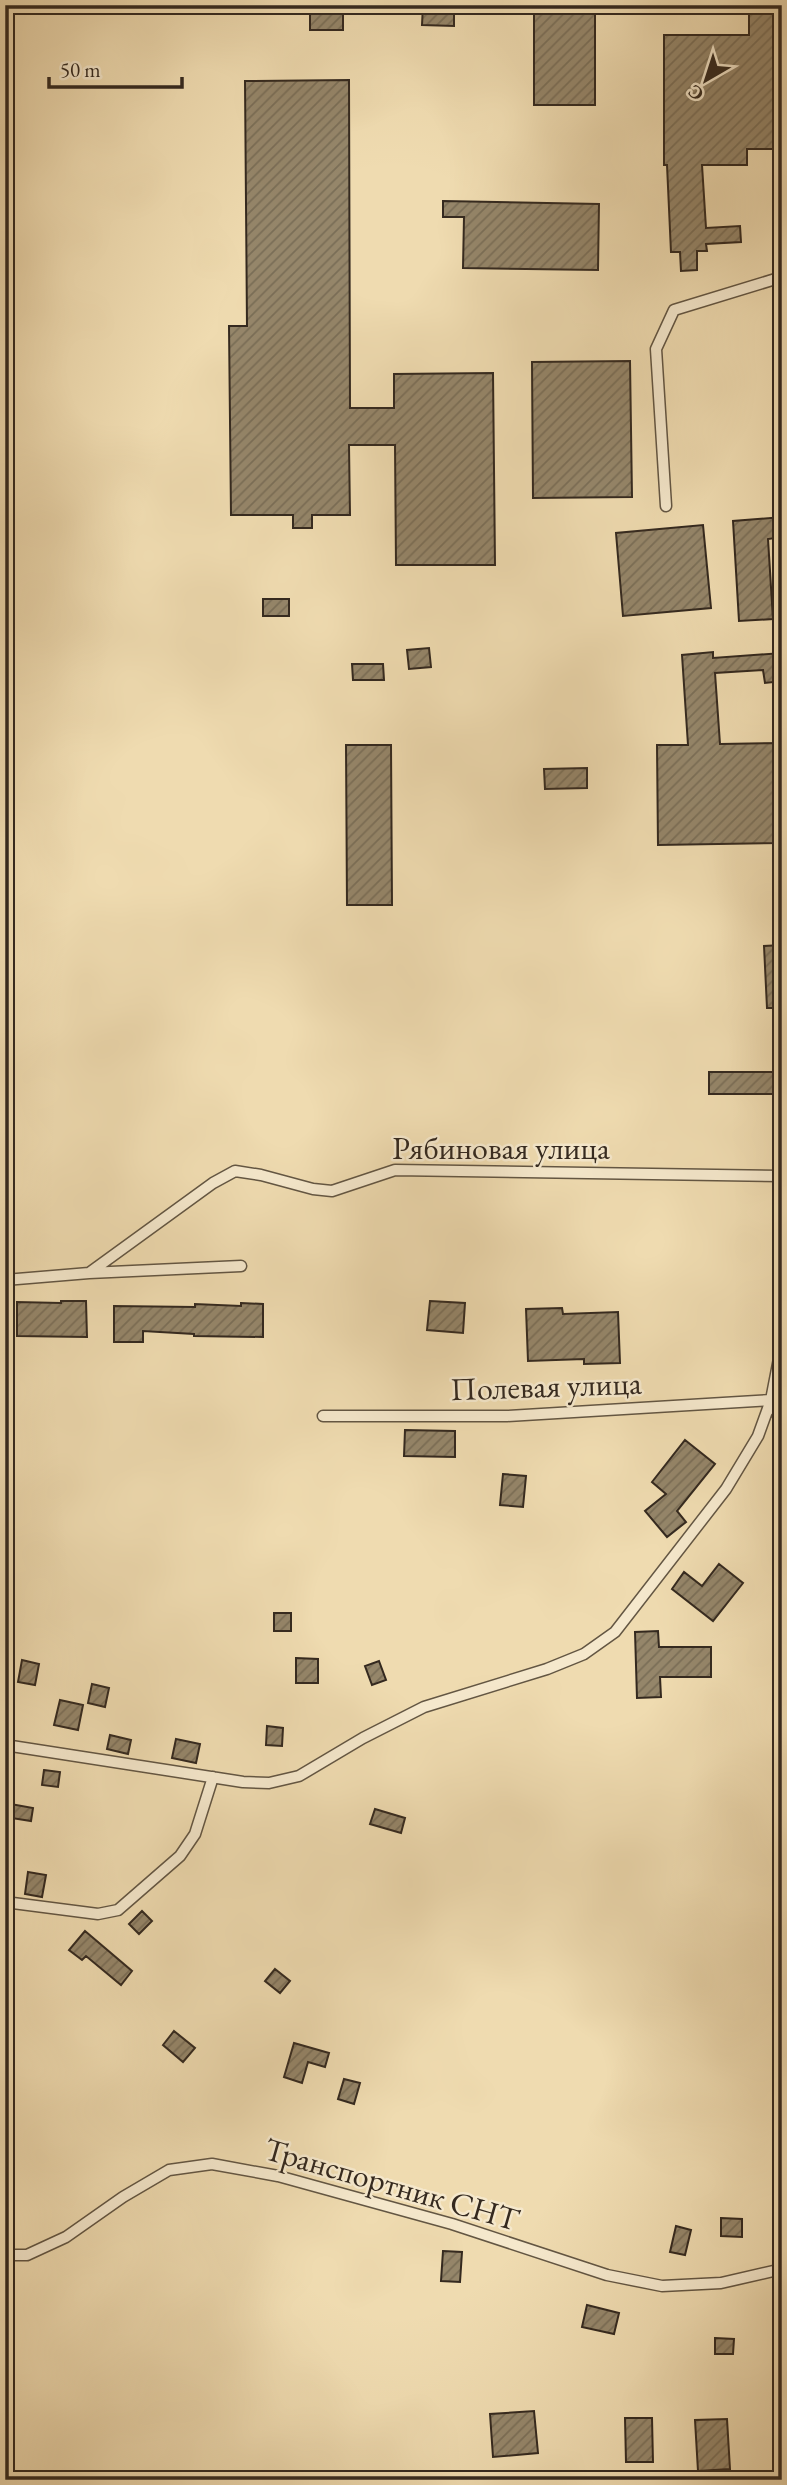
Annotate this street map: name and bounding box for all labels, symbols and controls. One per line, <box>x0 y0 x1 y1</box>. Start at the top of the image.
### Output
scale bar <box>49 46 182 90</box>
north arrow <box>672 46 742 116</box>
text: 50 m <box>60 56 101 83</box>
text: С <box>683 79 709 107</box>
street label: Рябиновая улица <box>392 1127 610 1169</box>
street label: Полевая улица <box>450 1362 642 1410</box>
street label: Транспортник СНТ <box>260 2128 525 2241</box>

